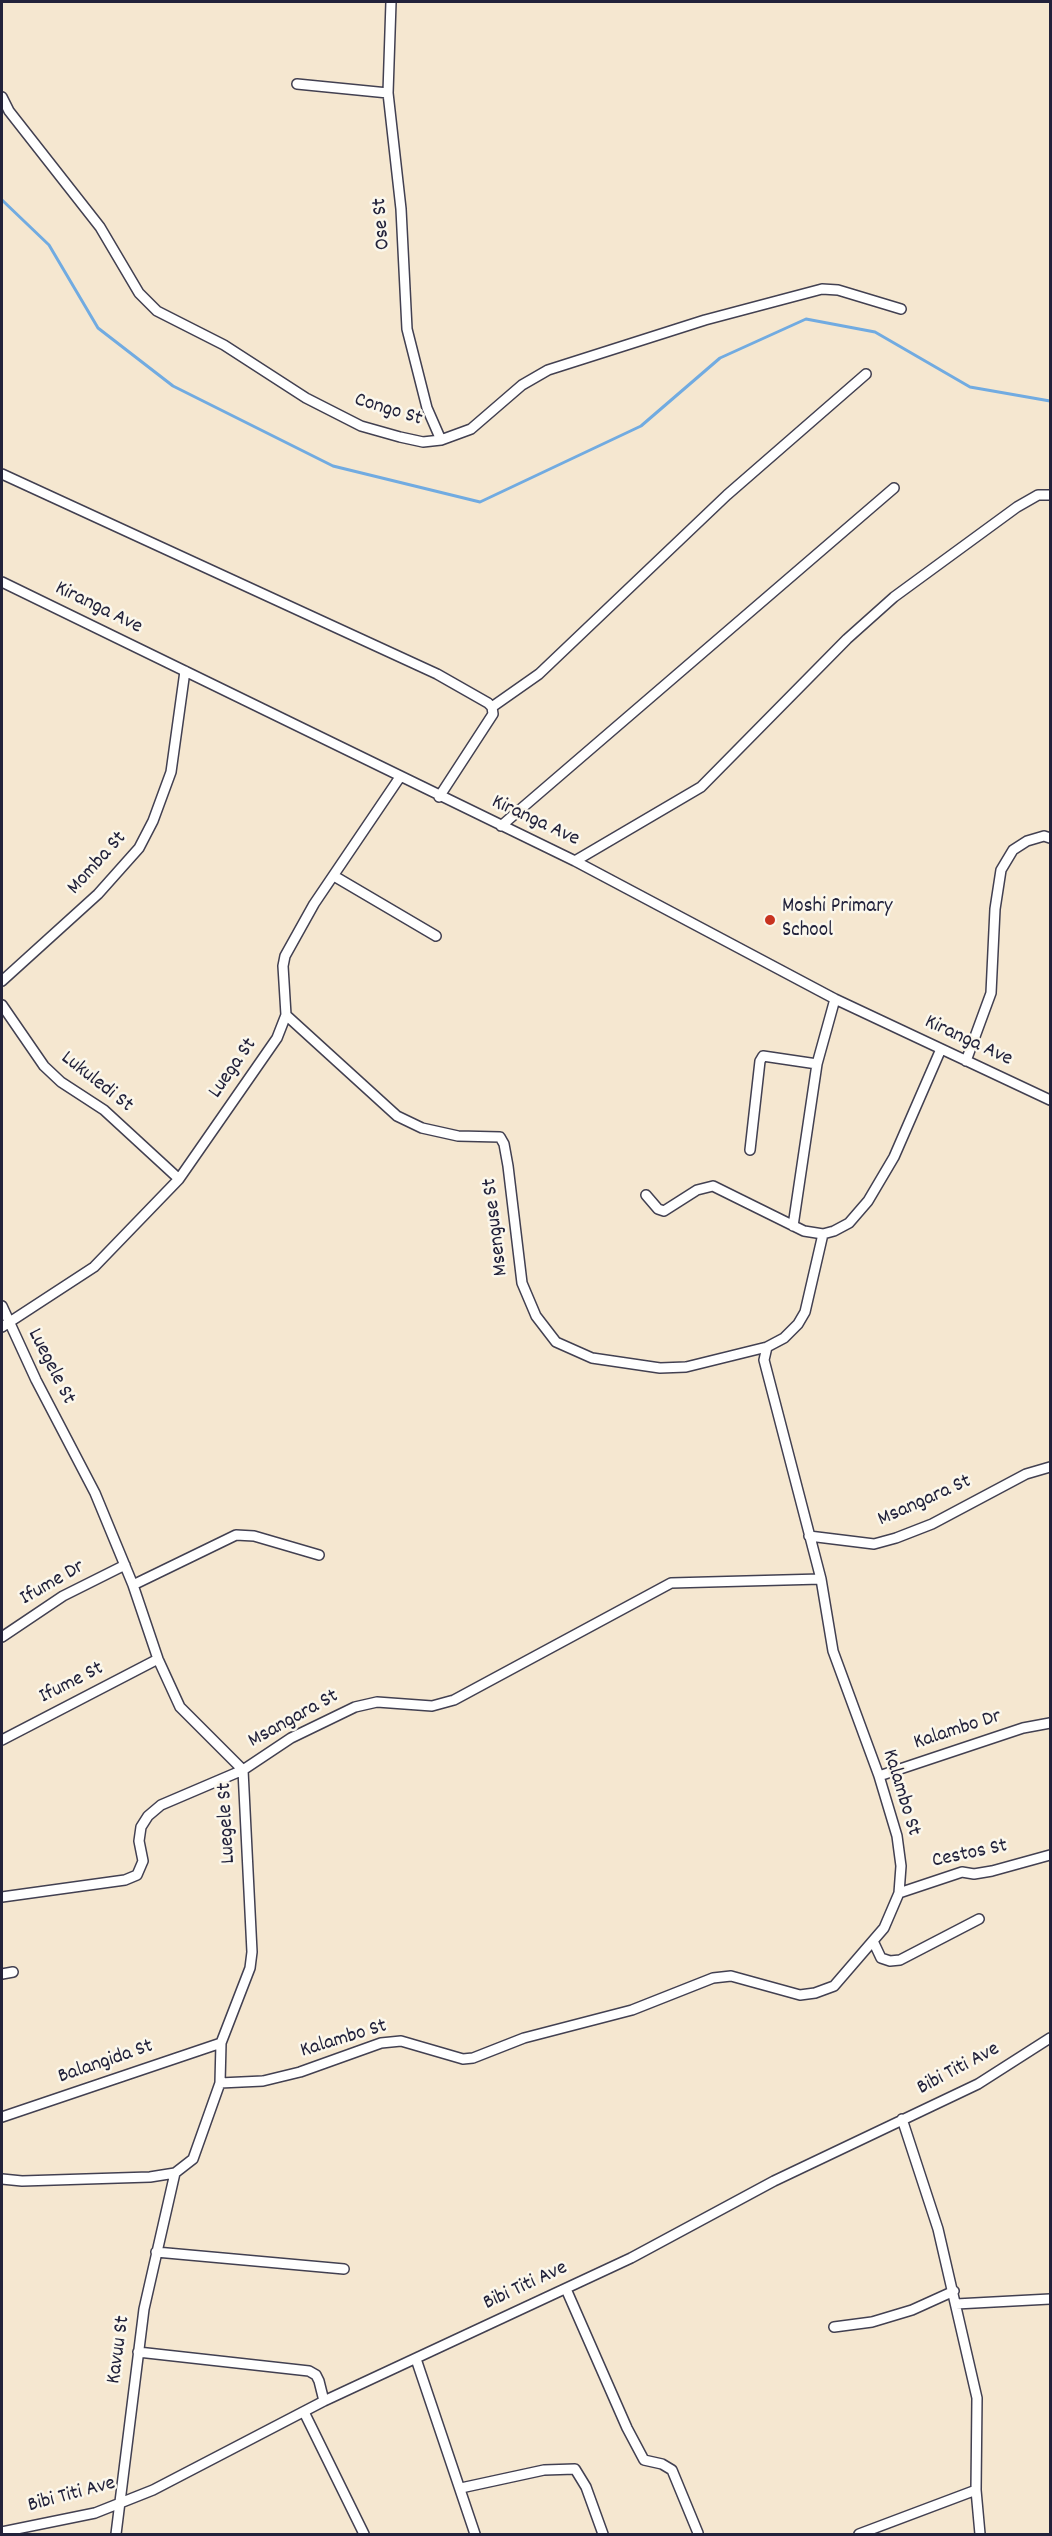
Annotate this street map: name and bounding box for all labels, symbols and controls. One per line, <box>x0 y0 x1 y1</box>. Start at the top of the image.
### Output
street label: Ose St <box>369 197 397 251</box>
street label: Congo St <box>351 389 425 433</box>
street label: Kiranga Ave <box>50 577 146 641</box>
street label: Kiranga Ave <box>487 791 583 853</box>
street label: Momba St <box>63 827 133 901</box>
place label: Moshi Primary School <box>782 895 893 945</box>
marker: Moshi Primary School <box>763 913 777 927</box>
street label: Kiranga Ave <box>920 1011 1016 1073</box>
street label: Luega St <box>204 1034 264 1104</box>
street label: Lukuledi St <box>55 1047 137 1119</box>
street label: Msenguse St <box>479 1177 515 1277</box>
street label: Luegele St <box>20 1325 80 1409</box>
street label: Msangara St <box>875 1470 975 1534</box>
street label: Ifume Dr <box>16 1556 90 1612</box>
street label: Ifume St <box>36 1657 108 1711</box>
street label: Msangara St <box>245 1685 343 1755</box>
street label: Kalambo Dr <box>911 1705 1005 1757</box>
street label: Kalambo St <box>875 1747 925 1839</box>
street label: Luegele St <box>213 1782 243 1864</box>
street label: Cestos St <box>930 1835 1010 1875</box>
street label: Kalambo St <box>298 2015 390 2065</box>
street label: Balangida St <box>55 2035 157 2091</box>
street label: Bibi Titi Ave <box>914 2038 1004 2102</box>
street label: Bibi Titi Ave <box>480 2257 572 2317</box>
street label: Kavuu St <box>103 2314 137 2386</box>
street label: Bibi Titi Ave <box>25 2472 119 2520</box>

